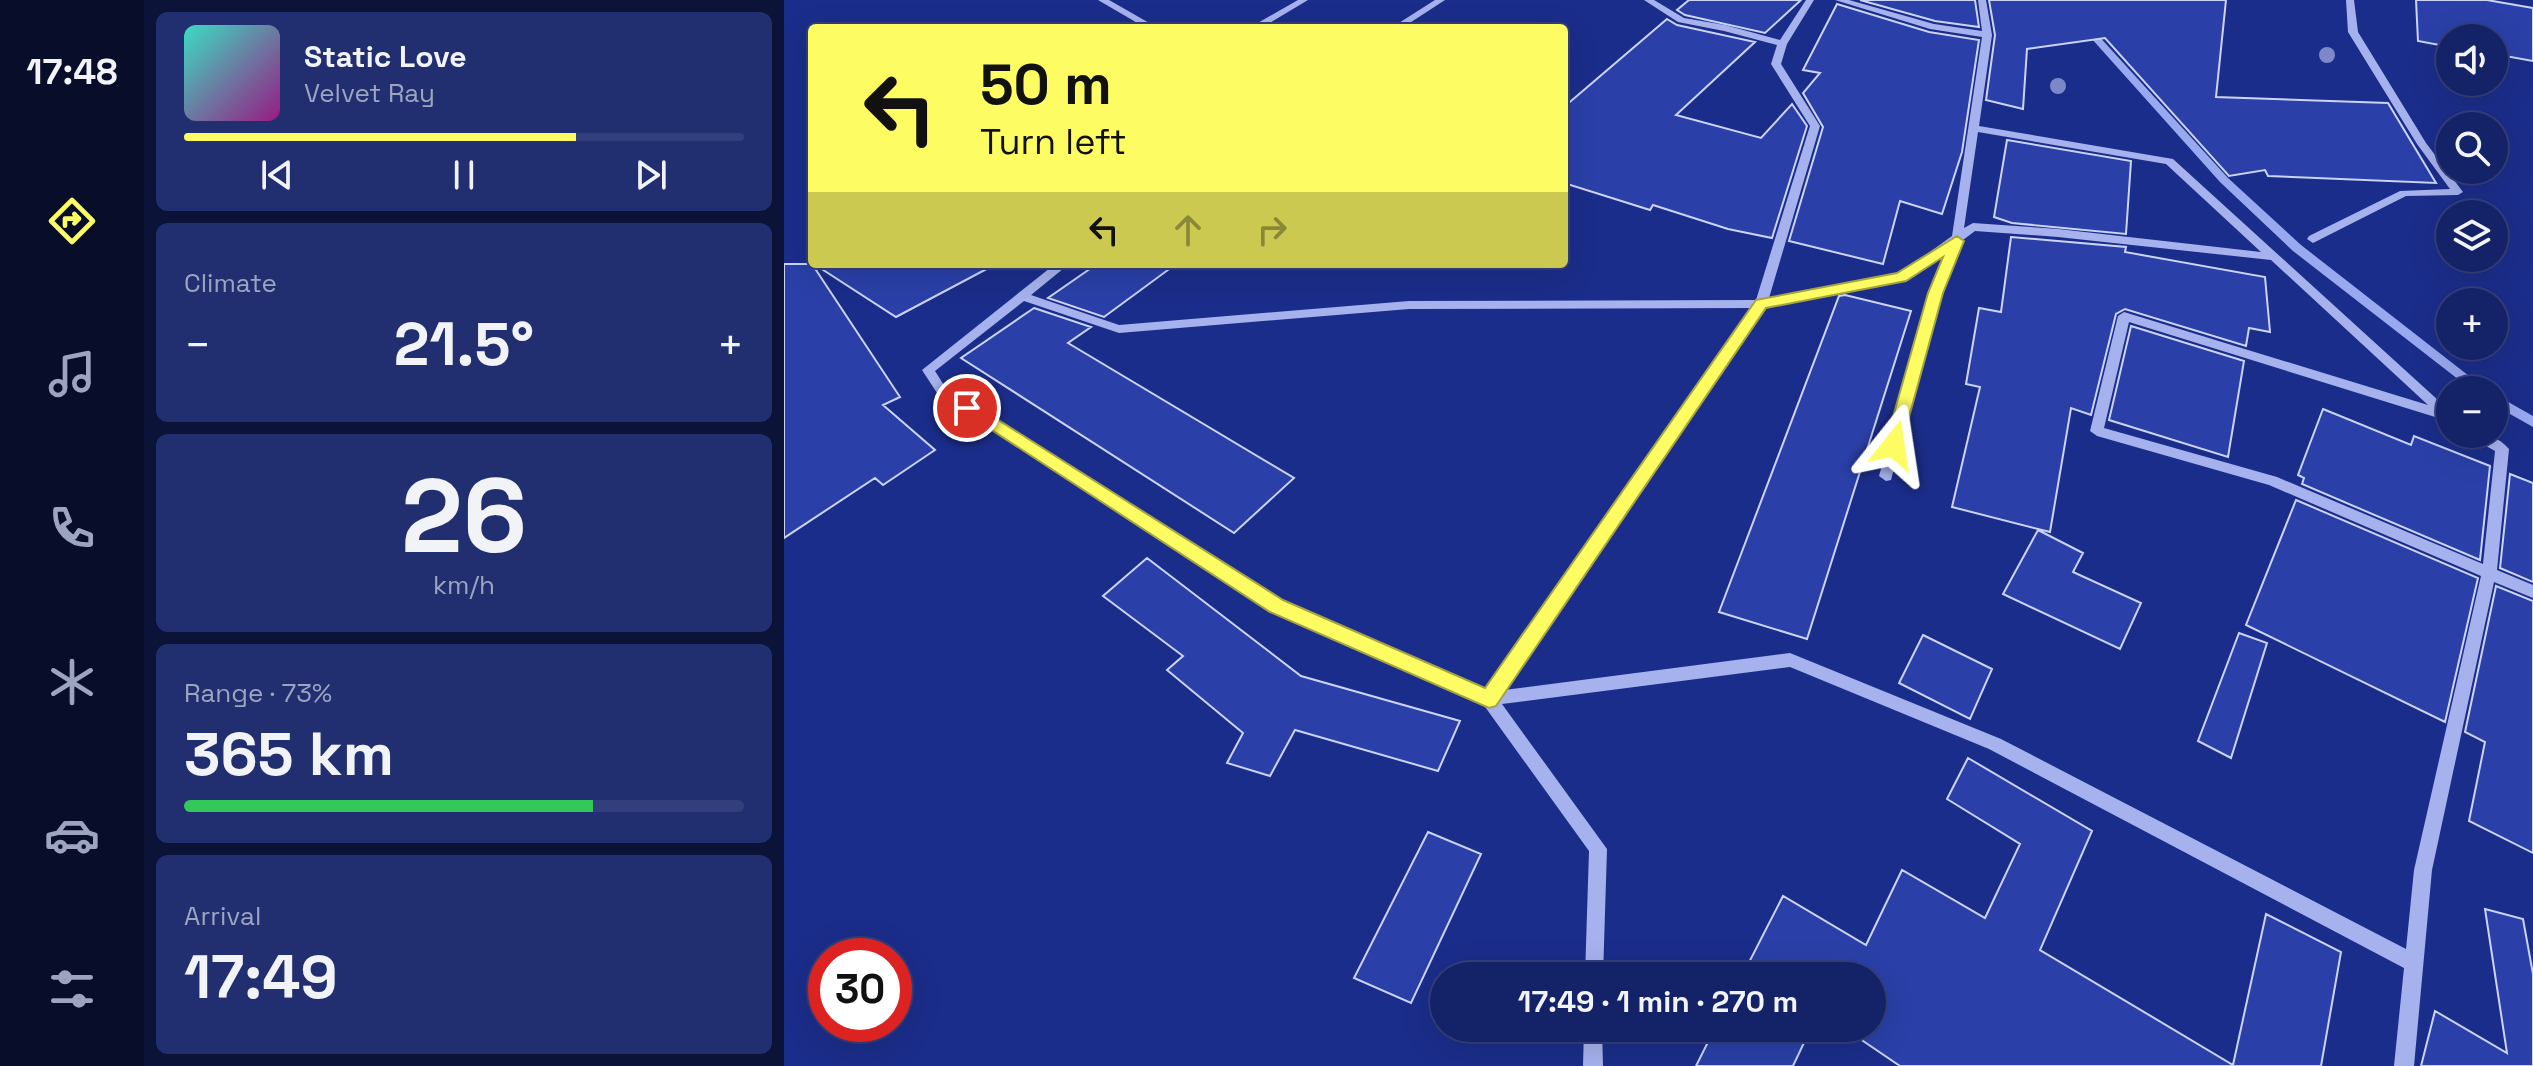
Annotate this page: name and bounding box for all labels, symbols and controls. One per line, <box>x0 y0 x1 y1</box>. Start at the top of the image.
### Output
map controls <box>2436 24 2508 448</box>
button: sound <box>2436 24 2508 96</box>
text: Static Love <box>304 37 467 76</box>
text: 17:48 <box>26 49 118 95</box>
text: 50 m <box>980 49 1112 120</box>
icon: left <box>848 56 952 160</box>
text: Velvet Ray <box>304 76 435 110</box>
button: search <box>2436 112 2508 184</box>
text: Turn left <box>980 119 1127 165</box>
icon: previous <box>255 153 299 197</box>
icon: pause <box>442 153 486 197</box>
icon: next <box>629 153 673 197</box>
icon: directions <box>44 193 100 249</box>
button: layers <box>2436 200 2508 272</box>
icon: left <box>1082 208 1126 252</box>
icon: ahead <box>1166 208 1210 252</box>
icon: right <box>1250 208 1294 252</box>
text: Climate <box>184 266 277 300</box>
button: + <box>2436 288 2508 360</box>
text: 21.5° <box>394 306 534 383</box>
text: − <box>184 317 211 373</box>
text: + <box>717 317 744 373</box>
icon: music <box>44 346 100 402</box>
pin <box>933 374 1001 442</box>
button: − <box>2436 376 2508 448</box>
icon: arrive <box>945 386 989 430</box>
position arrow <box>1852 403 1936 487</box>
text: 26 <box>401 450 527 582</box>
icon: phone <box>44 500 100 556</box>
text: km/h <box>433 568 495 602</box>
icon: climate <box>44 654 100 710</box>
text: Range · 73% <box>184 676 332 710</box>
text: 365 km <box>184 716 394 793</box>
icon: car <box>44 807 100 863</box>
text: Arrival <box>184 899 261 933</box>
speed limit sign: 30 <box>808 938 912 1042</box>
text: 17:49 <box>184 939 337 1016</box>
icon: filters <box>44 961 100 1017</box>
text: 17:49 · 1 min · 270 m <box>1518 982 1798 1021</box>

